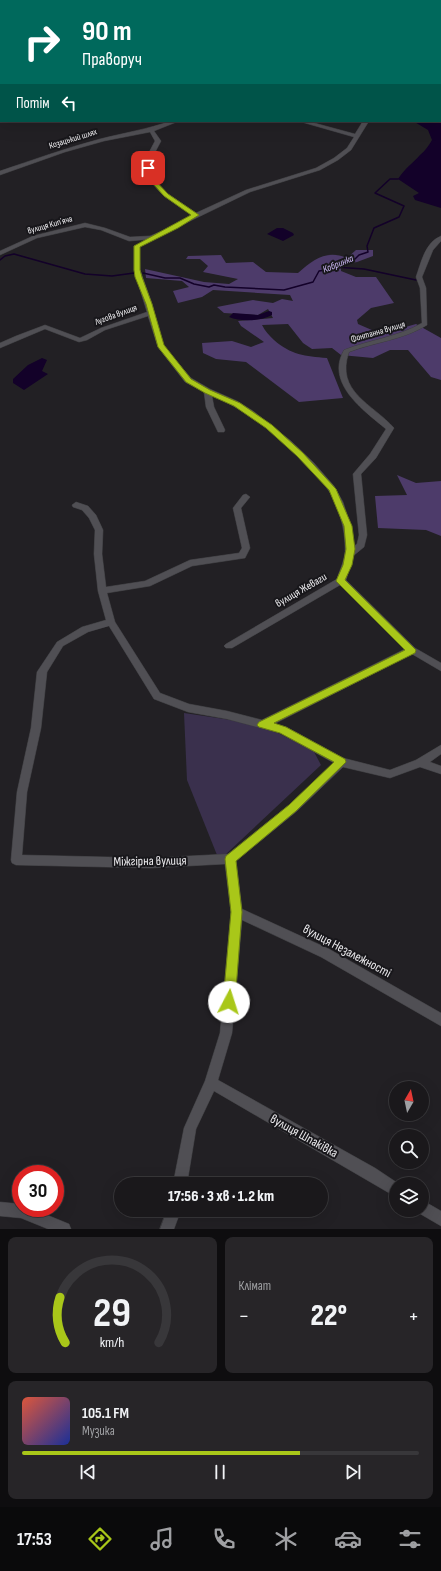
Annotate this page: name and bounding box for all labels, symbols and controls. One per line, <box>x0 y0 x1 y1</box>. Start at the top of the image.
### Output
text: 90 m <box>82 15 132 48</box>
icon: right <box>16 16 68 68</box>
text: Праворуч <box>82 49 142 70</box>
icon: left <box>58 92 80 114</box>
text: Потім <box>16 94 50 113</box>
street label: Козацький шлях <box>48 126 99 152</box>
pin <box>131 151 165 185</box>
icon: arrive <box>137 157 159 179</box>
street label: вулиця Кипʼяча <box>26 213 74 237</box>
water label: Кобринка <box>321 252 355 276</box>
street label: Лугова вулиця <box>92 302 139 328</box>
street label: Фонтанна вулиця <box>349 319 407 345</box>
street label: вулиця Жеваги <box>273 570 329 610</box>
street label: Міжгірна вулиця <box>113 852 187 870</box>
street label: вулиця Незалежності <box>300 921 394 981</box>
position arrow <box>208 981 250 1023</box>
north arrow <box>389 1081 429 1121</box>
map controls <box>389 1081 429 1217</box>
street label: вулиця Шпаківка <box>267 1111 341 1161</box>
button: search <box>389 1129 429 1169</box>
speed limit sign: 30 <box>12 1165 64 1217</box>
button: layers <box>389 1177 429 1217</box>
text: 17:56 · 3 хв · 1.2 km <box>168 1187 274 1206</box>
text: Клімат <box>239 1278 271 1294</box>
text: 29 <box>93 1289 131 1338</box>
text: 22° <box>310 1298 347 1334</box>
text: − <box>239 1303 249 1330</box>
text: + <box>408 1303 419 1330</box>
text: km/h <box>100 1334 125 1351</box>
text: 105.1 FM <box>82 1404 129 1423</box>
text: Музика <box>82 1423 115 1439</box>
icon: previous <box>77 1461 99 1483</box>
icon: pause <box>209 1461 231 1483</box>
icon: next <box>342 1461 364 1483</box>
icon: directions <box>86 1525 114 1553</box>
icon: music <box>148 1525 176 1553</box>
icon: phone <box>210 1525 238 1553</box>
icon: climate <box>272 1525 300 1553</box>
icon: car <box>334 1525 362 1553</box>
icon: filters <box>396 1525 424 1553</box>
text: 17:53 <box>17 1529 52 1550</box>

